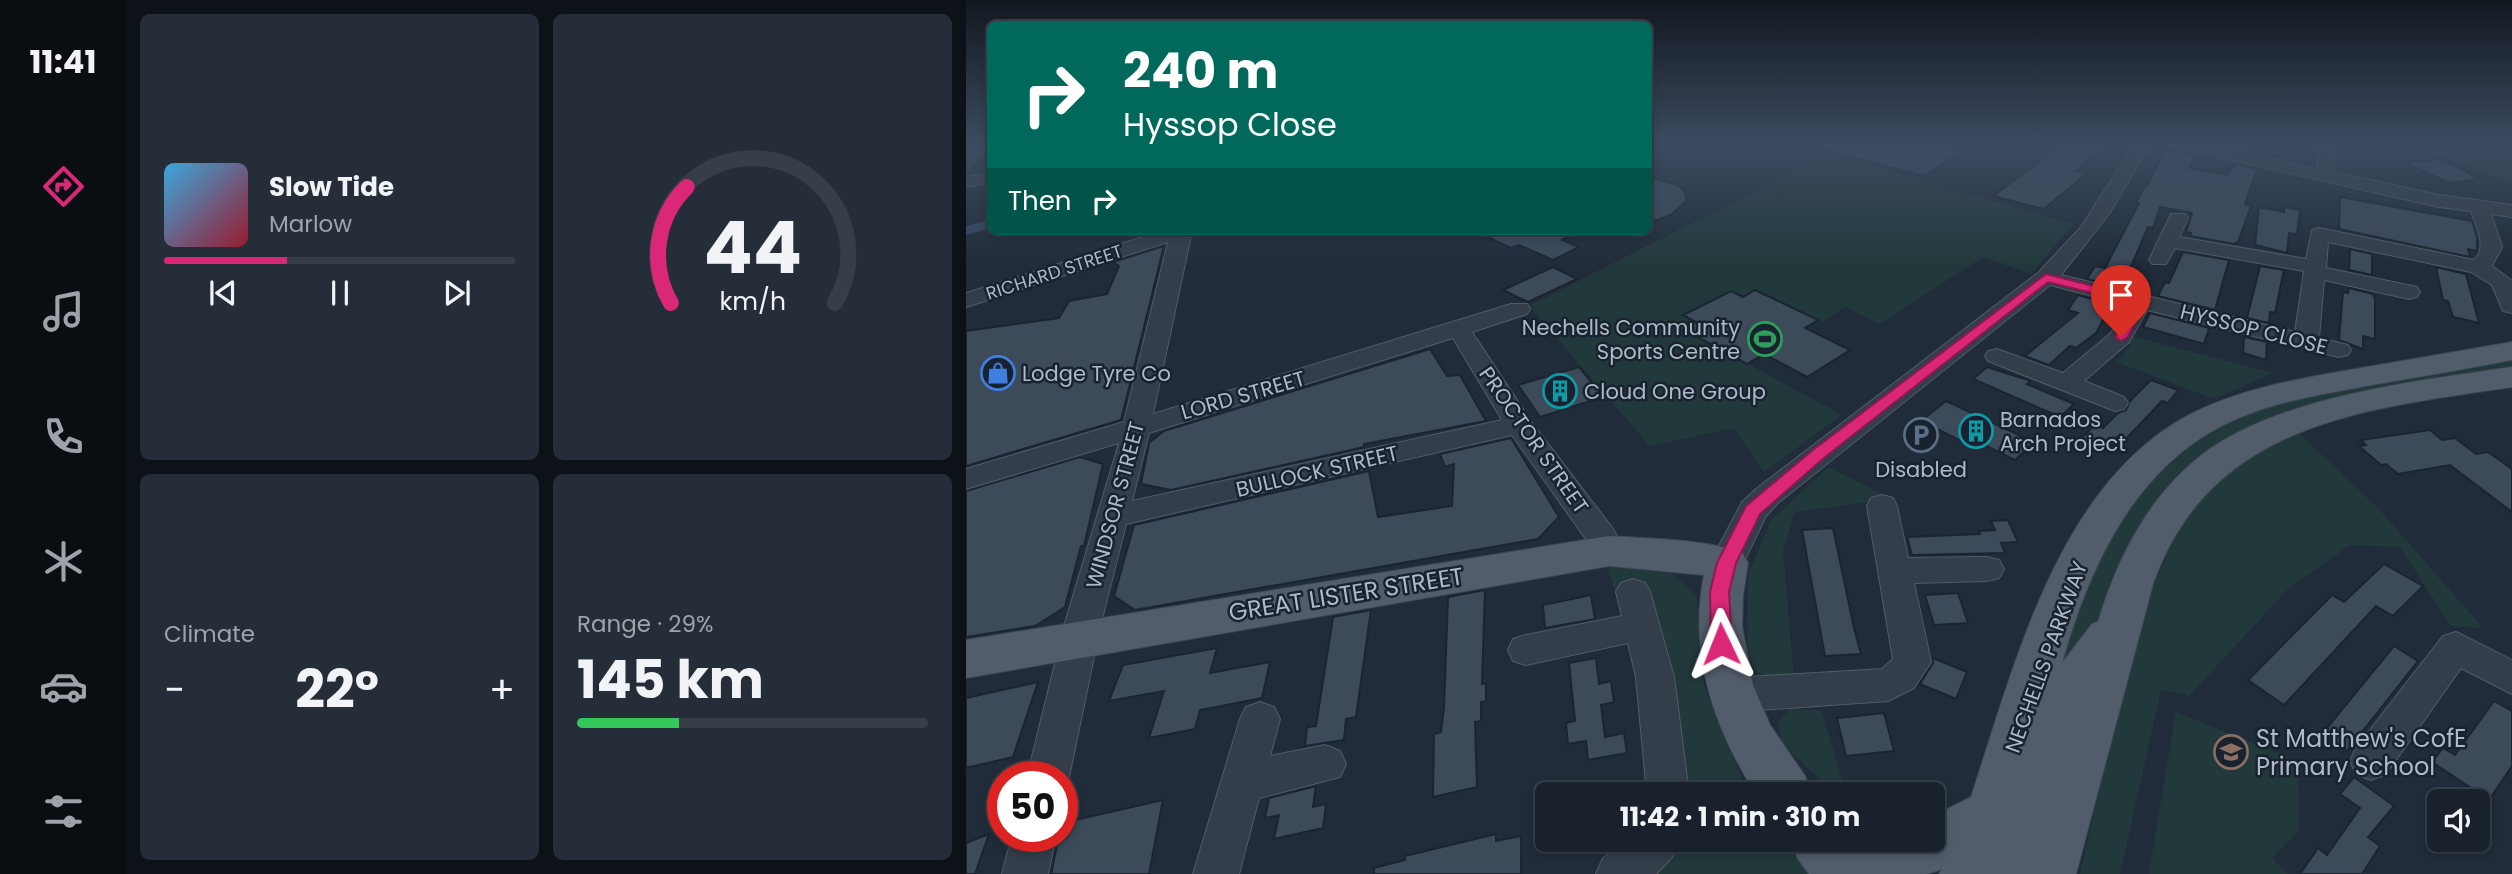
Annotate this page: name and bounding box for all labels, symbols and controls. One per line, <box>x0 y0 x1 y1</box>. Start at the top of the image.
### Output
text: 240 m <box>1123 37 1278 105</box>
text: 11:41 <box>30 39 96 84</box>
icon: right <box>1008 49 1099 140</box>
text: Hyssop Close <box>1123 102 1337 147</box>
icon: directions <box>39 162 88 211</box>
text: Slow Tide <box>269 169 394 205</box>
icon: right <box>1085 182 1123 220</box>
text: Then <box>1008 183 1071 219</box>
text: 44 <box>703 198 802 299</box>
text: Marlow <box>269 208 352 240</box>
street label: RICHARD STREET <box>983 238 1126 306</box>
pin <box>2091 265 2151 337</box>
icon: previous <box>204 274 242 312</box>
icon: pause <box>321 274 359 312</box>
icon: next <box>438 274 476 312</box>
icon: arrive <box>2102 276 2140 314</box>
text: km/h <box>719 284 786 319</box>
icon: music <box>39 287 88 336</box>
street label: HYSSOP CLOSE <box>2177 297 2331 361</box>
place label: Nechells Community Sports Centre <box>1522 313 1740 366</box>
sports icon: Nechells Community Sports Centre <box>1746 320 1784 358</box>
shop icon: Lodge Tyre Co <box>979 354 1017 392</box>
place label: Lodge Tyre Co <box>1022 359 1171 388</box>
street label: PROCTOR STREET <box>1472 361 1596 519</box>
street label: LORD STREET <box>1177 363 1309 427</box>
building icon: Cloud One Group <box>1541 372 1579 410</box>
place label: Cloud One Group <box>1584 377 1766 406</box>
place label: Barnados Arch Project <box>2000 405 2126 458</box>
icon: phone <box>39 412 88 461</box>
building icon: Barnados Arch Project <box>1957 412 1995 450</box>
parking icon: Disabled <box>1902 416 1940 454</box>
street label: WINDSOR STREET <box>1079 418 1151 592</box>
street label: BULLOCK STREET <box>1233 438 1401 504</box>
place label: Disabled <box>1875 455 1967 484</box>
icon: climate <box>39 537 88 586</box>
street label: NECHELLS PARKWAY <box>1998 557 2094 757</box>
street label: GREAT LISTER STREET <box>1226 559 1466 629</box>
position arrow <box>1684 607 1758 681</box>
text: Range · 29% <box>577 608 713 640</box>
text: Climate <box>164 618 255 650</box>
text: 145 km <box>577 643 764 716</box>
text: 22° <box>295 653 379 726</box>
icon: car <box>39 662 88 711</box>
text: − <box>164 663 185 716</box>
text: + <box>489 663 515 716</box>
place label: St Matthew's CofE Primary School <box>2256 722 2466 783</box>
school or university icon: St Matthew's CofE Primary School <box>2212 733 2250 771</box>
speed limit sign: 50 <box>987 761 1078 852</box>
icon: filters <box>39 787 88 836</box>
map controls <box>2427 789 2490 852</box>
button: sound <box>2427 789 2490 852</box>
text: 11:42 · 1 min · 310 m <box>1620 799 1860 835</box>

